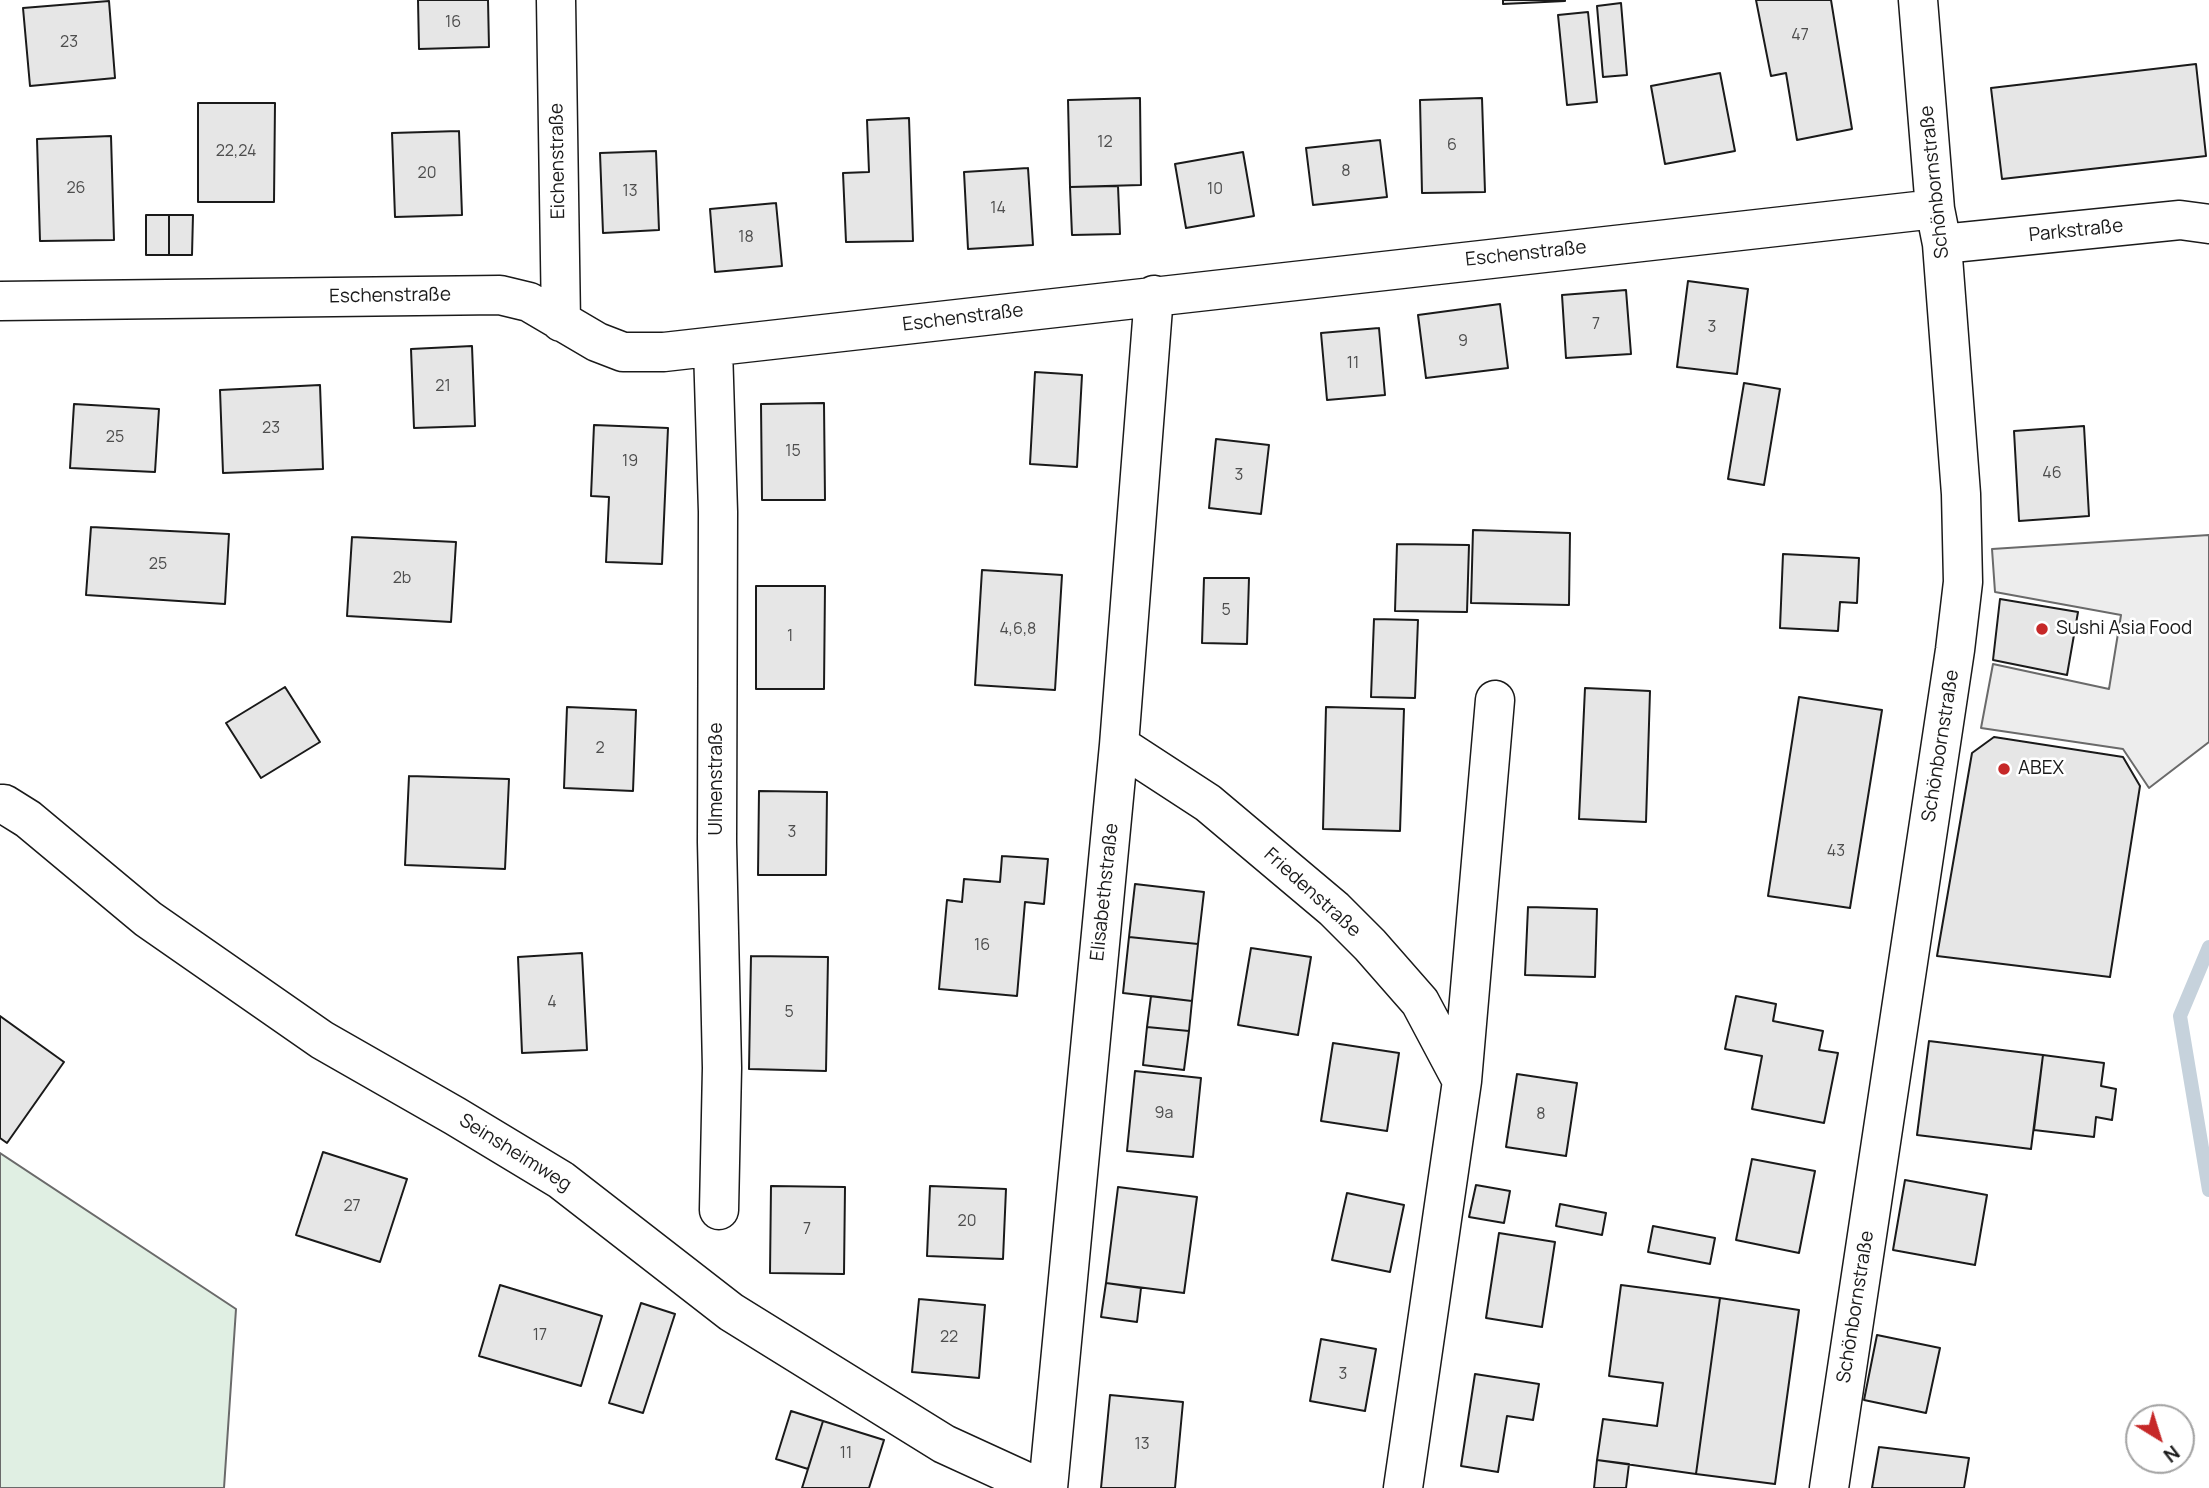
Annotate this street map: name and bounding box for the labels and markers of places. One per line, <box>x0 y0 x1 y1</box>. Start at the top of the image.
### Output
place label: Sushi Asia Food <box>2056 618 2192 640</box>
marker: Sushi Asia Food <box>2034 621 2050 637</box>
place label: ABEX <box>2018 758 2064 780</box>
marker: ABEX <box>1996 761 2012 777</box>

